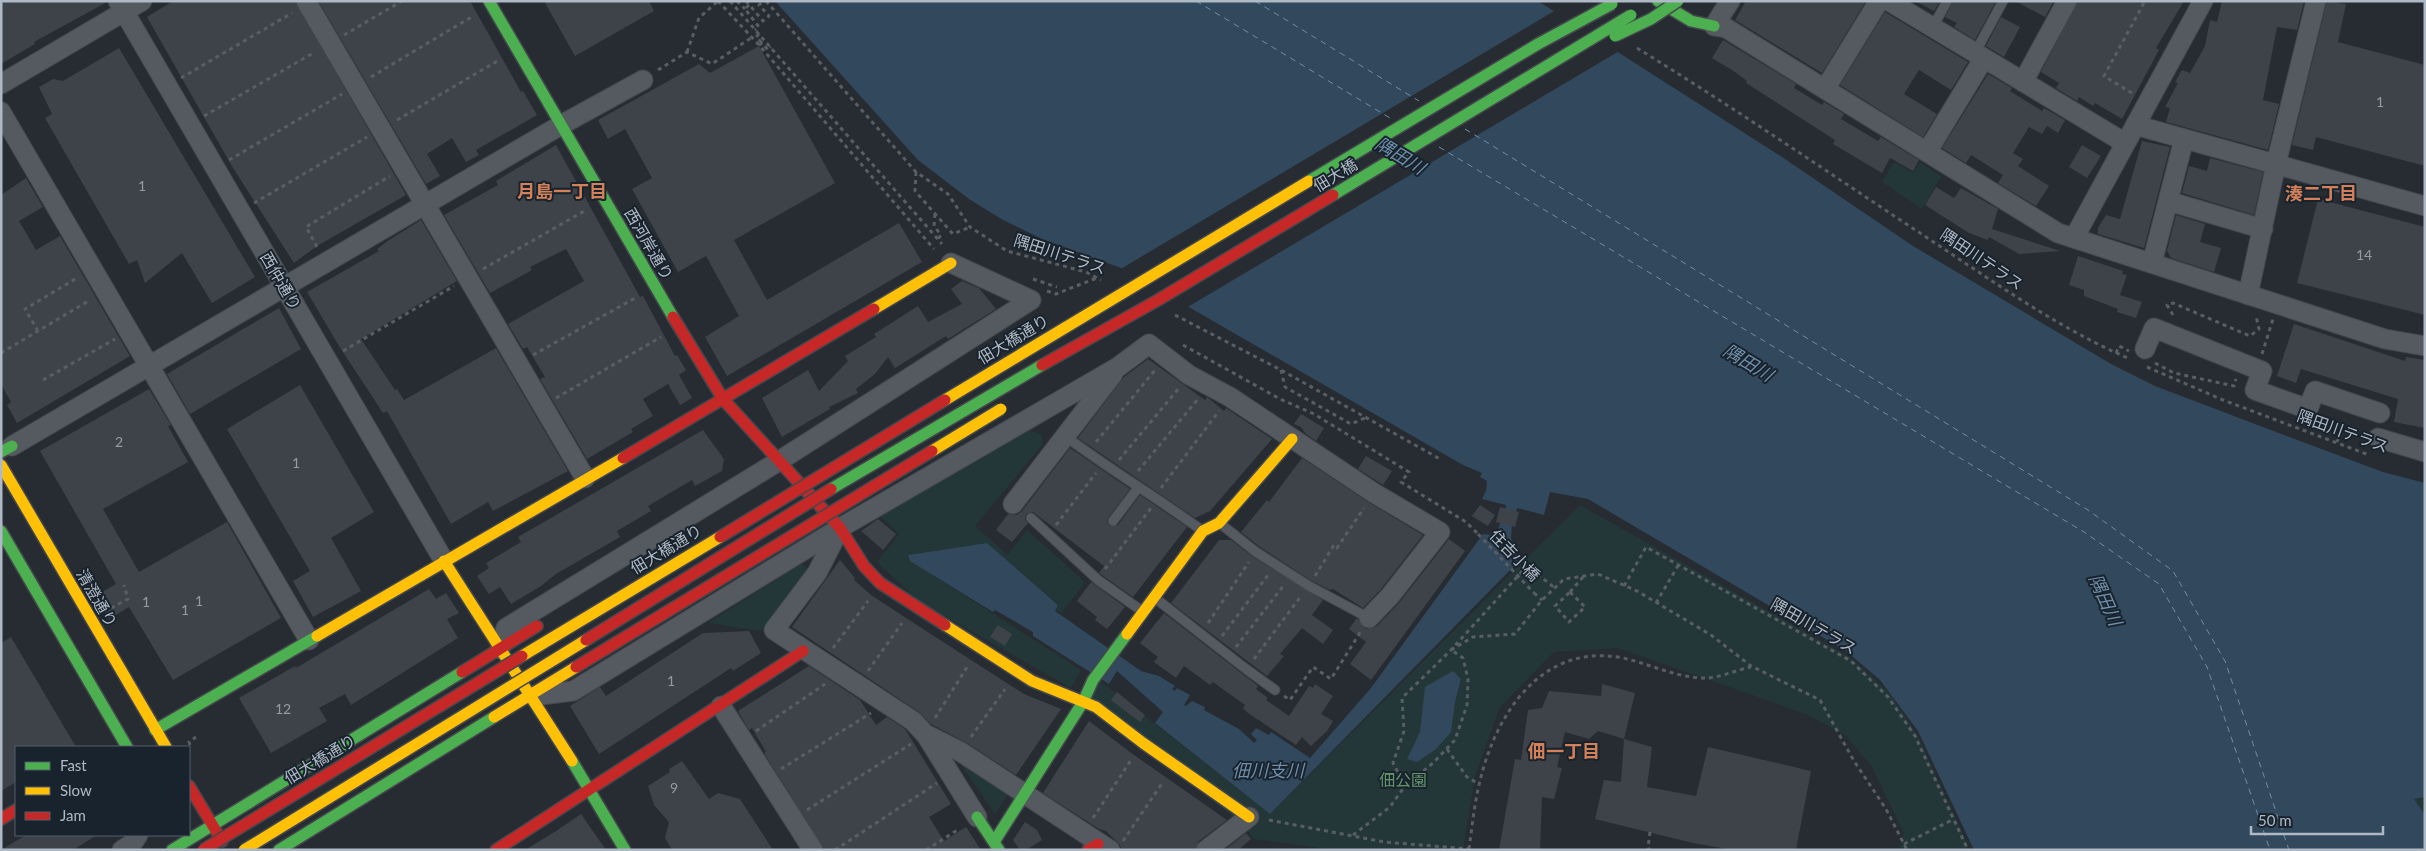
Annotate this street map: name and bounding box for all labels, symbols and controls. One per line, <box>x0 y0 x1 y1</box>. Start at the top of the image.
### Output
house number: 1 <box>2376 93 2384 110</box>
water label: 隅田川 <box>1372 132 1431 180</box>
street label: 佃大橋 <box>1309 154 1360 195</box>
house number: 1 <box>138 177 146 194</box>
district label: 月島一丁目 <box>517 180 607 202</box>
district label: 湊二丁目 <box>2285 182 2357 204</box>
street label: 西河岸通り <box>621 204 678 283</box>
street label: 隅田川テラス <box>1937 224 2027 293</box>
street label: 隅田川テラス <box>1012 230 1109 277</box>
house number: 14 <box>2356 246 2372 263</box>
street label: 西仲通り <box>257 248 306 313</box>
street label: 佃大橋通り <box>974 310 1052 367</box>
water label: 隅田川 <box>1720 339 1779 387</box>
street label: 隅田川テラス <box>2295 405 2391 456</box>
house number: 2 <box>115 433 123 450</box>
house number: 1 <box>292 454 300 471</box>
street label: 佃大橋通り <box>627 520 705 577</box>
street label: 住吉小橋 <box>1486 525 1544 584</box>
street label: 清澄通り <box>73 565 122 630</box>
water label: 隅田川 <box>2085 570 2128 631</box>
house number: 1 <box>195 592 203 609</box>
house number: 1 <box>142 593 150 610</box>
street label: 隅田川テラス <box>1768 593 1860 658</box>
house number: 1 <box>181 601 189 618</box>
house number: 1 <box>667 672 675 689</box>
house number: 12 <box>275 700 291 717</box>
street label: 佃大橋通り <box>281 730 359 787</box>
district label: 佃一丁目 <box>1527 740 1600 762</box>
legend <box>15 746 190 836</box>
text: Fast <box>60 756 87 774</box>
water label: 佃川支川 <box>1232 759 1306 781</box>
park label: 佃公園 <box>1379 770 1427 789</box>
house number: 9 <box>670 779 678 796</box>
text: Slow <box>60 781 92 799</box>
scale bar <box>2251 804 2384 836</box>
text: Jam <box>60 806 86 824</box>
text: 50 m <box>2258 811 2292 829</box>

